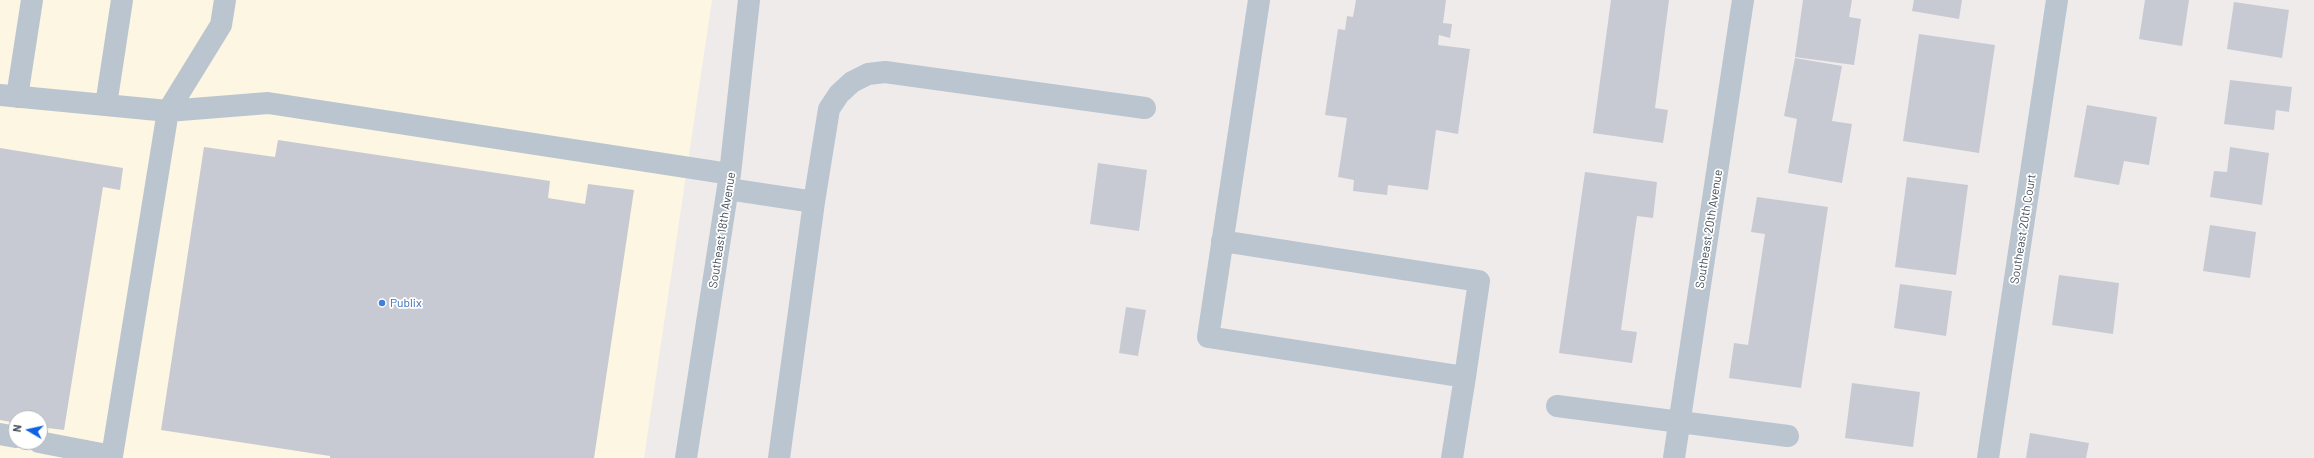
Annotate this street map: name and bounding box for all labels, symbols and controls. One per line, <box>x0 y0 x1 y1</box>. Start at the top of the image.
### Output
street label: Southeast 20th Avenue <box>1692 168 1726 290</box>
street label: Southeast 18th Avenue <box>706 171 738 289</box>
street label: Southeast 20th Court <box>2007 173 2039 285</box>
place label: Publix <box>390 296 422 310</box>
marker: Publix <box>377 298 387 308</box>
north arrow <box>8 410 48 450</box>
text: N <box>10 424 24 433</box>

